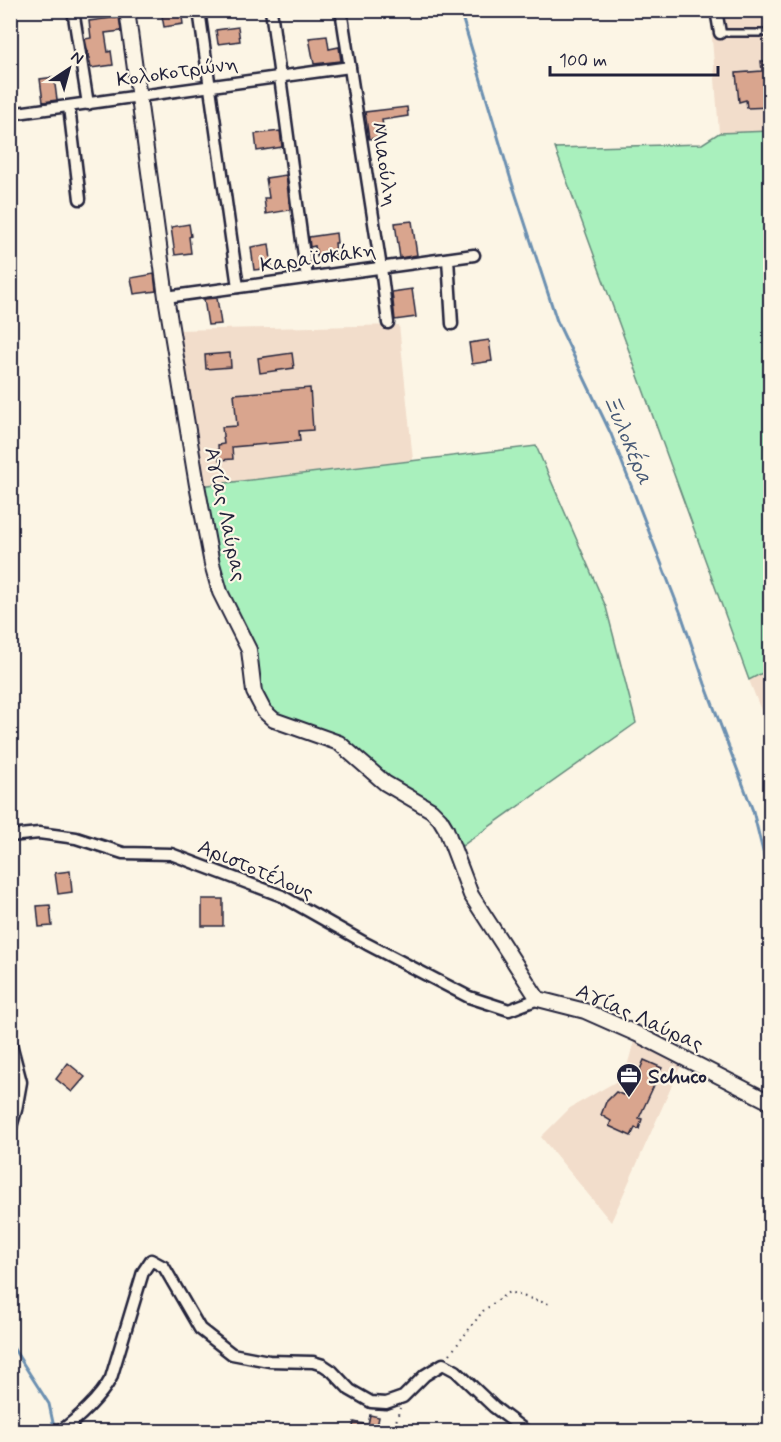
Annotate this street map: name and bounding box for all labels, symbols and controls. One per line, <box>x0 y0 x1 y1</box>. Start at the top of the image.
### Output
north arrow <box>39 39 99 99</box>
scale bar <box>550 39 718 77</box>
text: N <box>66 46 87 70</box>
text: 100 m <box>559 49 607 73</box>
street label: Κολοκοτρώνη <box>115 50 240 94</box>
street label: Μιαούλη <box>364 120 405 209</box>
street label: Καραϊσκάκη <box>259 236 378 280</box>
water label: Ξυλοκέρα <box>596 390 660 489</box>
street label: Αγίας Λαύρας <box>197 444 253 584</box>
street label: Αριστοτέλους <box>193 832 318 907</box>
street label: Αγίας Λαύρας <box>571 977 708 1058</box>
office icon: Schuco <box>614 1061 644 1099</box>
place label: Schuco <box>648 1063 707 1091</box>

